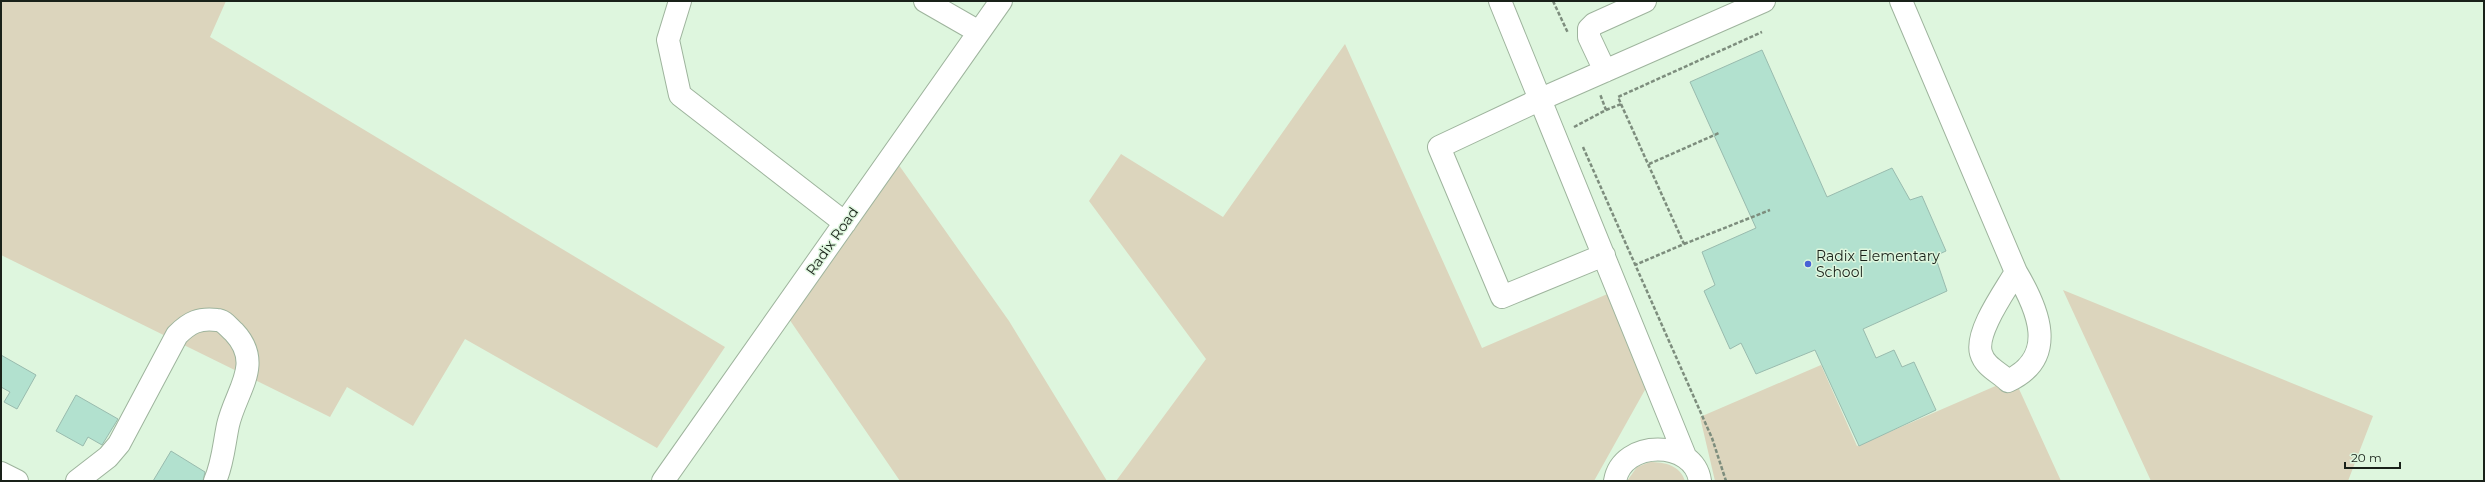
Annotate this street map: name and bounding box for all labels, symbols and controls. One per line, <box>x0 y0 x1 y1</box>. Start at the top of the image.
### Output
street label: Radix Road <box>802 203 862 279</box>
place label: Radix Elementary School <box>1816 247 1940 281</box>
marker: Radix Elementary School <box>1803 259 1813 269</box>
scale bar <box>2345 444 2400 470</box>
text: 20 m <box>2351 450 2382 465</box>

